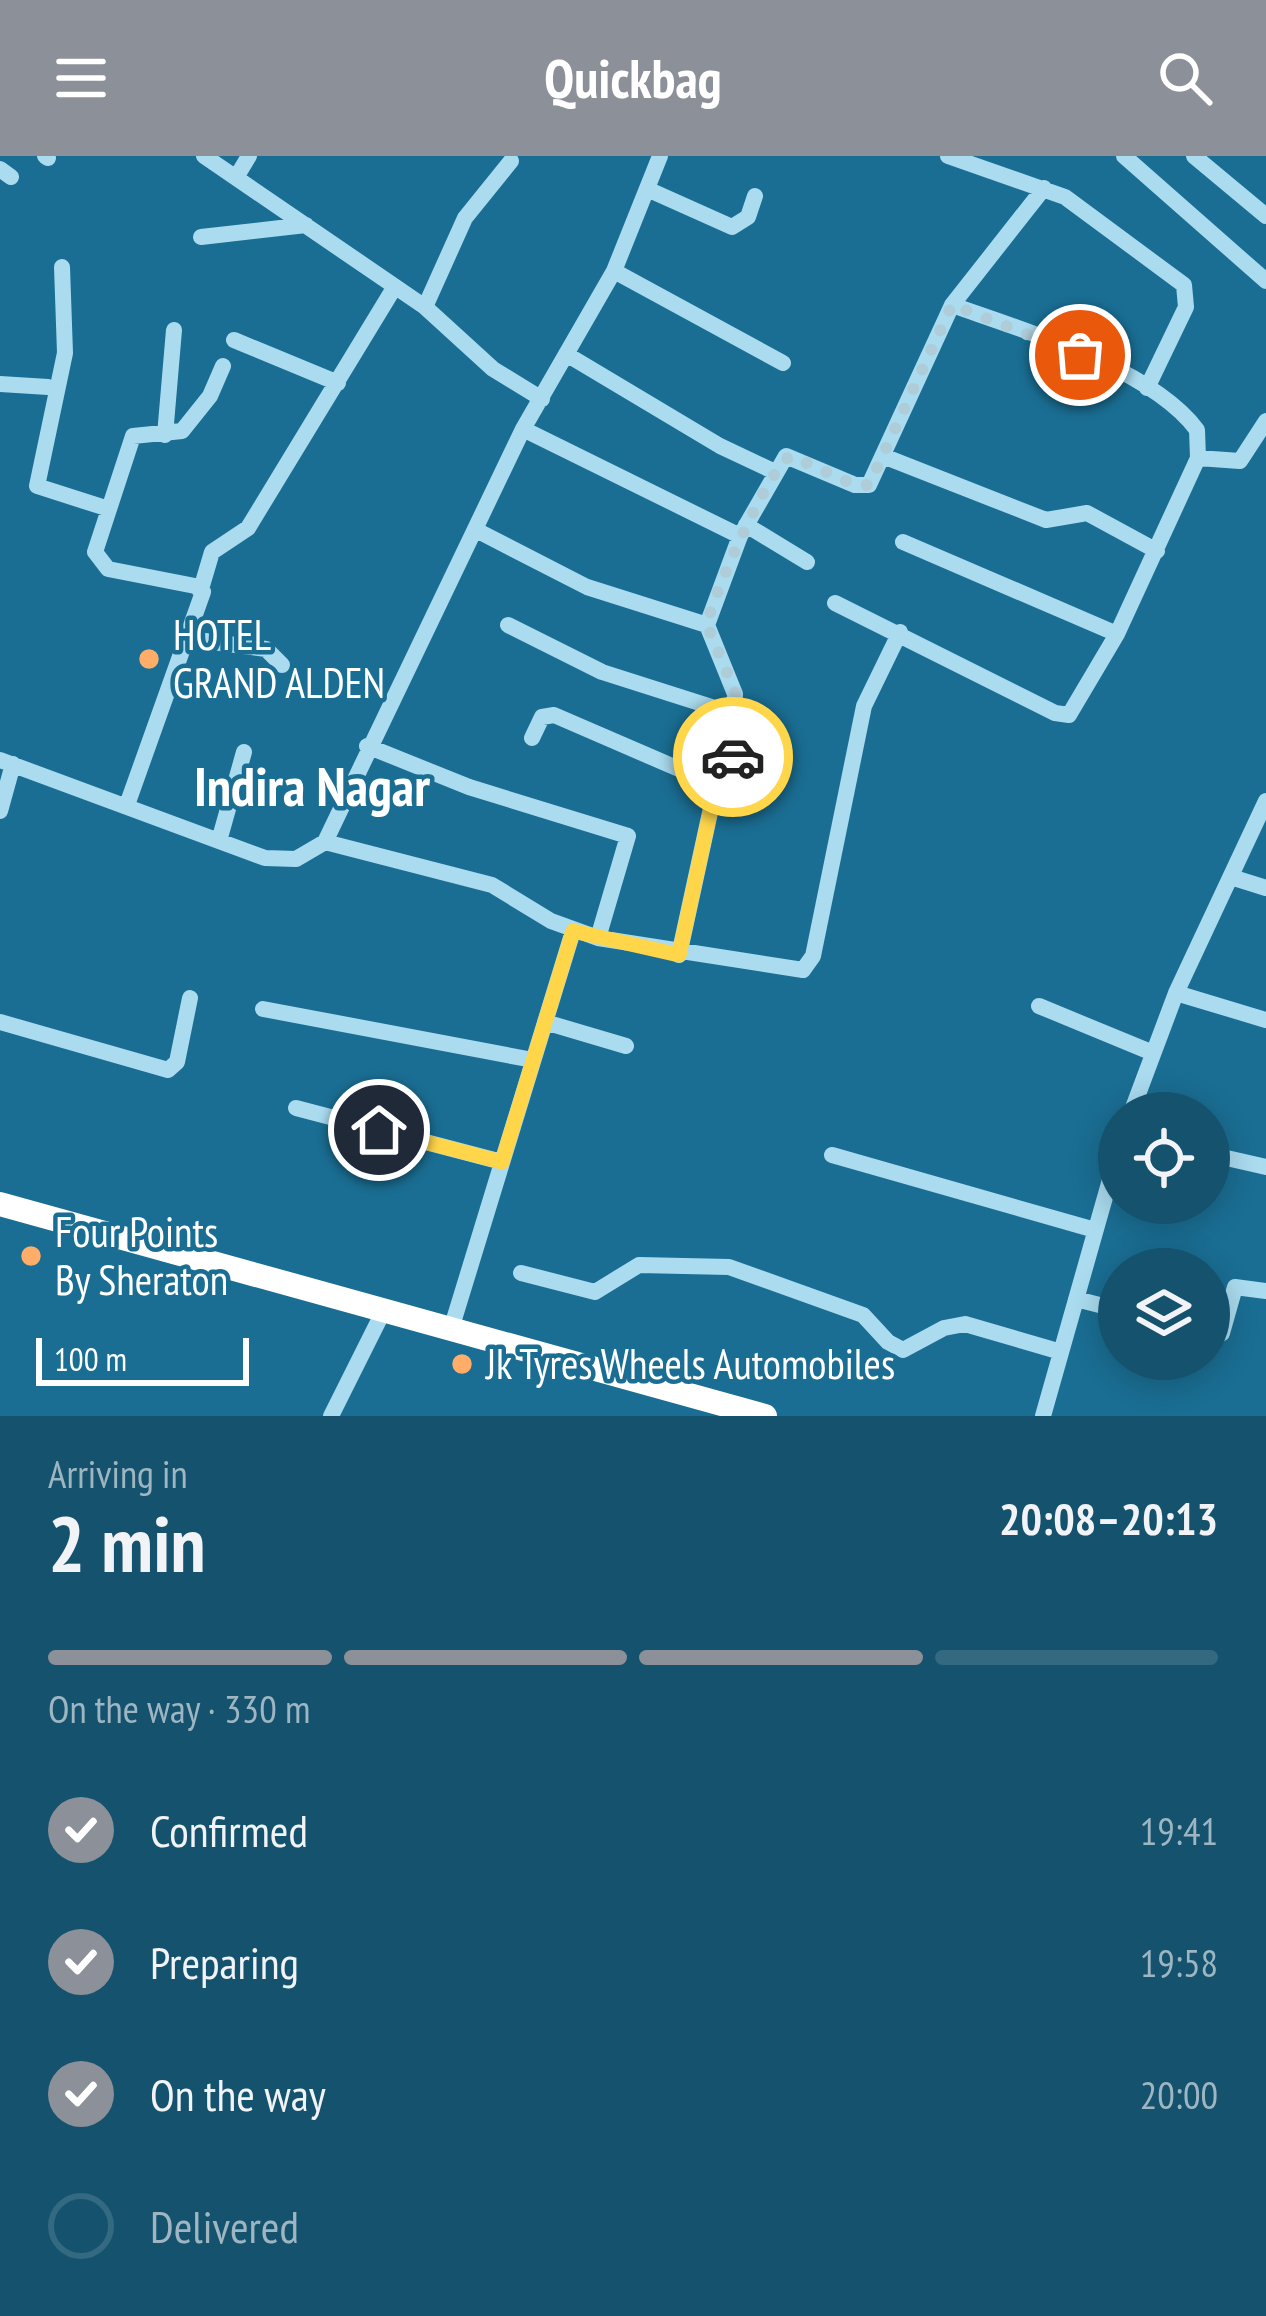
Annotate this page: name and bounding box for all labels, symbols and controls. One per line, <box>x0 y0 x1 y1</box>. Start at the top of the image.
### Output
text: Quickbag <box>544 43 722 113</box>
icon: menu <box>48 45 114 111</box>
icon: search <box>1152 45 1218 111</box>
pin <box>1029 304 1131 406</box>
icon: bag <box>1047 322 1113 388</box>
place label: HOTEL GRAND ALDEN <box>173 607 385 710</box>
marker: HOTEL GRAND ALDEN <box>136 646 162 672</box>
courier <box>673 697 793 817</box>
icon: car <box>700 724 766 790</box>
district label: Indira Nagar <box>194 751 430 821</box>
pin <box>328 1079 430 1181</box>
map controls <box>1098 1092 1230 1380</box>
button: locate <box>1098 1092 1230 1224</box>
icon: home <box>346 1097 412 1163</box>
place label: Four Points By Sheraton <box>55 1204 228 1307</box>
marker: Four Points By Sheraton <box>18 1243 44 1269</box>
button: layers <box>1098 1248 1230 1380</box>
scale bar <box>36 1332 249 1385</box>
place label: Jk Tyres Wheels Automobiles <box>484 1336 895 1391</box>
text: 100 m <box>54 1337 127 1380</box>
marker: Jk Tyres Wheels Automobiles <box>449 1351 475 1377</box>
text: Arriving in <box>48 1448 188 1499</box>
text: 20:08–20:13 <box>999 1489 1218 1547</box>
text: 2 min <box>48 1493 206 1594</box>
text: On the way · 330 m <box>48 1683 310 1734</box>
icon: check <box>48 1797 114 1863</box>
text: Confirmed <box>150 1801 308 1859</box>
text: 19:41 <box>1140 1805 1218 1856</box>
icon: check <box>48 1929 114 1995</box>
text: Preparing <box>150 1933 299 1991</box>
text: 19:58 <box>1140 1937 1218 1988</box>
icon: check <box>48 2061 114 2127</box>
text: On the way <box>150 2065 326 2123</box>
text: 20:00 <box>1140 2069 1218 2120</box>
text: Delivered <box>150 2197 299 2255</box>

